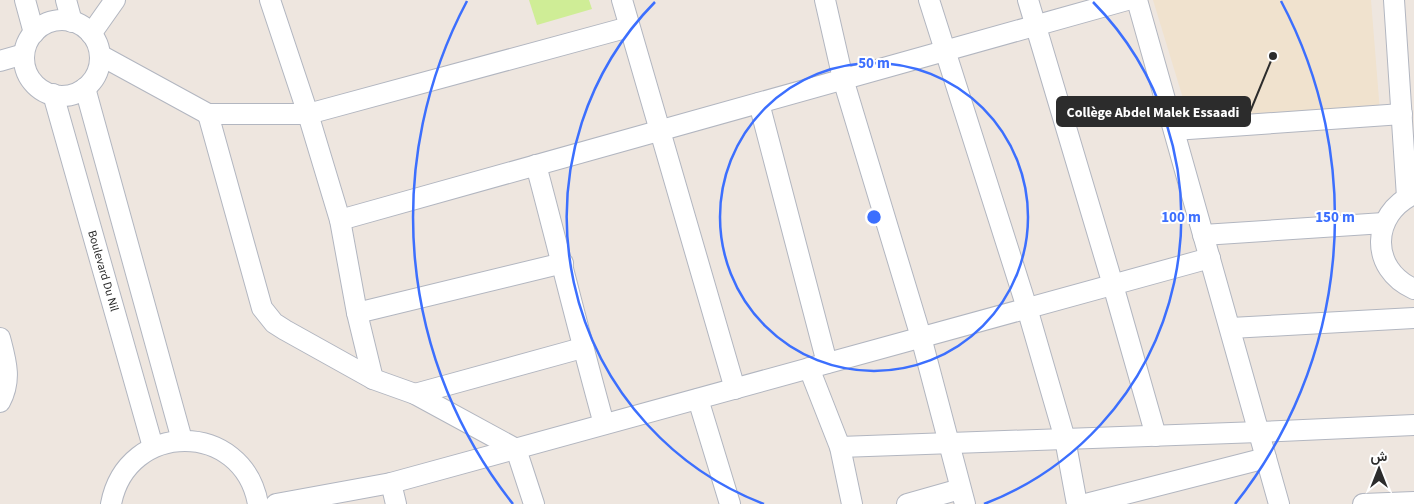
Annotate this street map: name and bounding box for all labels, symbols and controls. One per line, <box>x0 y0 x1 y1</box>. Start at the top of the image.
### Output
text: 50 m <box>858 53 890 74</box>
callout: Collège Abdel Malek Essaadi <box>1057 97 1250 126</box>
text: Collège Abdel Malek Essaadi <box>1067 103 1240 123</box>
text: 100 m <box>1161 207 1201 228</box>
text: 150 m <box>1315 207 1355 228</box>
centre of rings <box>865 208 883 226</box>
street label: Boulevard Du Nil <box>83 228 123 314</box>
north arrow <box>1354 444 1404 494</box>
text: ش <box>1371 447 1388 467</box>

